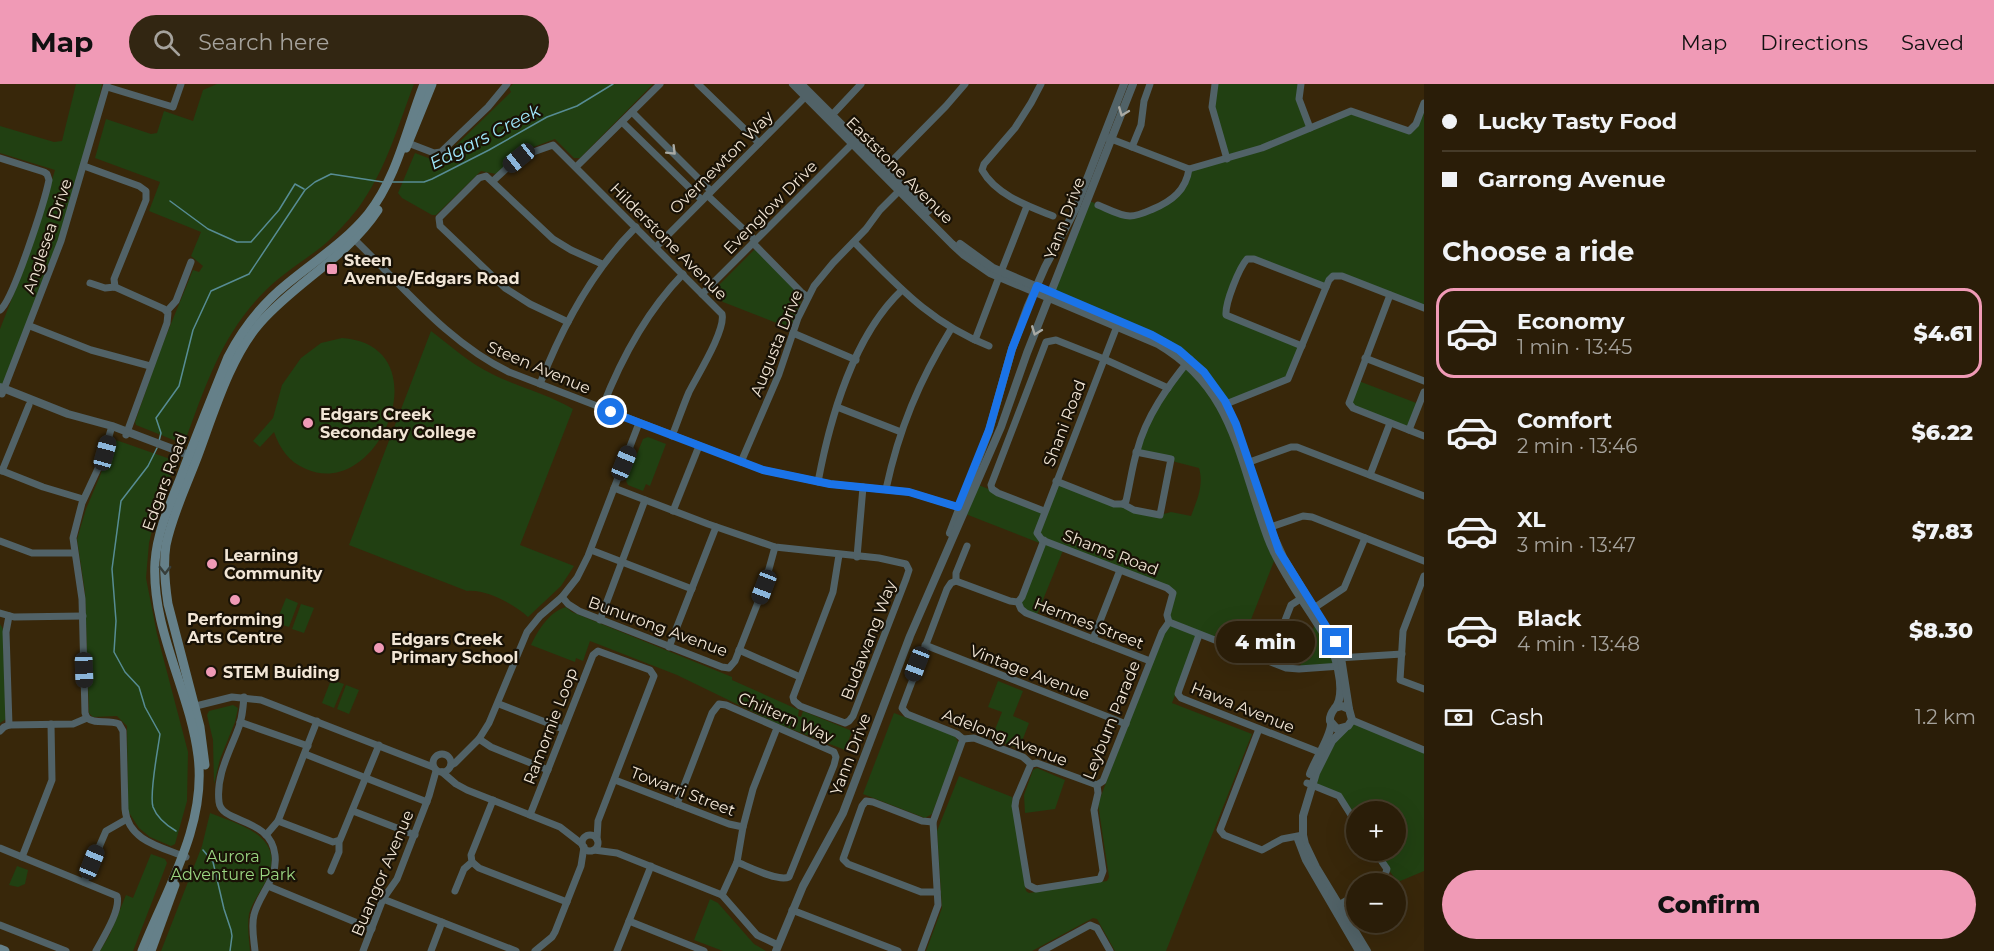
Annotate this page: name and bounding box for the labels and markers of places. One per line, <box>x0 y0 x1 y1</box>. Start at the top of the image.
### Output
place label: Steen Avenue/Edgars Road <box>343 251 520 288</box>
marker: Steen Avenue/Edgars Road <box>325 262 339 276</box>
place label: Edgars Creek Secondary College <box>320 405 476 442</box>
marker: Edgars Creek Secondary College <box>301 416 315 430</box>
place label: Learning Community <box>224 546 323 583</box>
marker: Learning Community <box>205 557 219 571</box>
marker: Performing Arts Centre <box>228 593 242 607</box>
place label: Performing Arts Centre <box>186 610 283 647</box>
place label: Edgars Creek Primary School <box>391 630 518 667</box>
marker: Edgars Creek Primary School <box>372 641 386 655</box>
place label: STEM Buiding <box>223 663 340 682</box>
marker: STEM Buiding <box>204 665 218 679</box>

